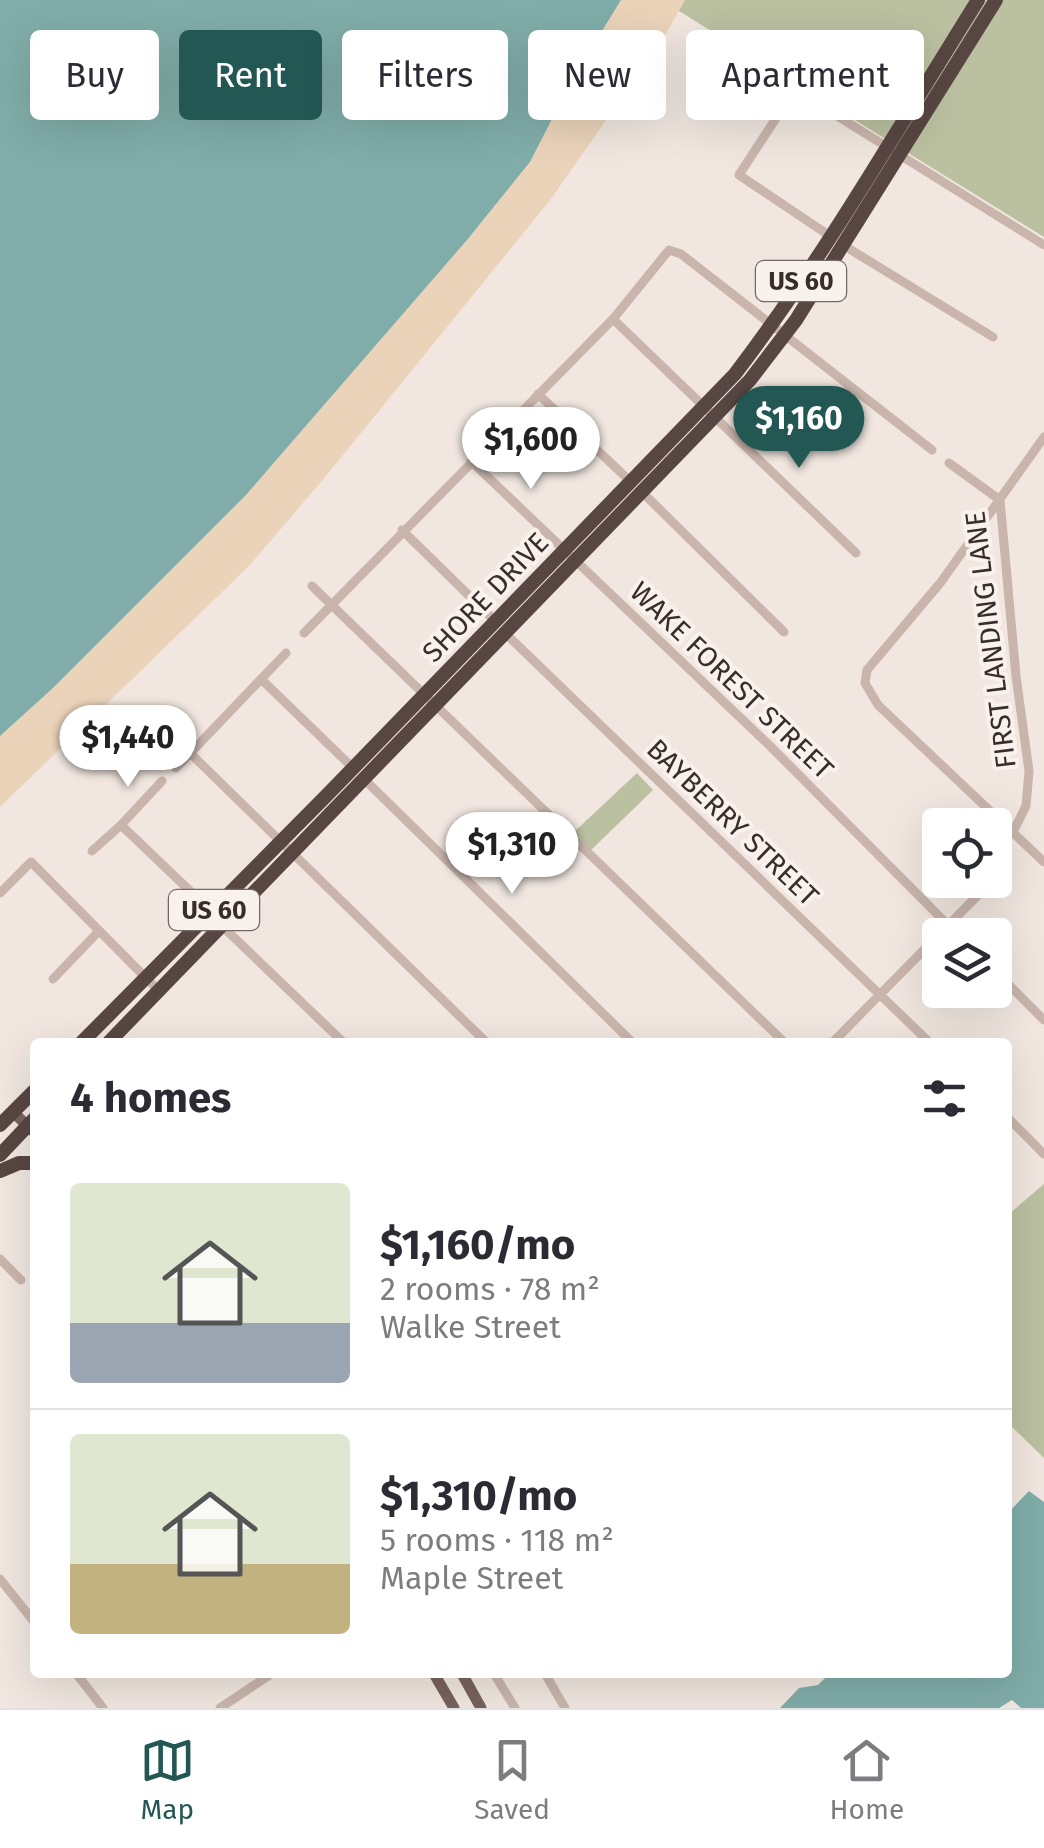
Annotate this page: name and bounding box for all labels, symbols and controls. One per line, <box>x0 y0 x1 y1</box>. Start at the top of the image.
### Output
chip: Buy <box>30 30 159 120</box>
chip: Rent <box>179 30 322 120</box>
chip: Filters <box>342 30 508 120</box>
chip: New <box>528 30 666 120</box>
chip: Apartment <box>686 30 924 120</box>
road number: US 60 <box>756 261 846 301</box>
pin: $1,160 <box>718 386 880 471</box>
text: $1,160 <box>755 399 843 437</box>
pin: $1,600 <box>450 407 612 492</box>
text: $1,600 <box>484 420 578 458</box>
street label: FIRST LANDING LANE <box>958 509 1023 770</box>
street label: SHORE DRIVE <box>416 526 555 669</box>
street label: WAKE FOREST STREET <box>623 575 840 786</box>
pin: $1,440 <box>47 705 209 790</box>
text: $1,440 <box>81 718 175 756</box>
street label: BAYBERRY STREET <box>640 732 826 913</box>
map controls <box>922 808 1012 1008</box>
button: locate <box>922 808 1012 898</box>
pin: $1,310 <box>431 812 593 897</box>
text: $1,310 <box>468 825 556 863</box>
road number: US 60 <box>169 890 259 930</box>
button: layers <box>922 918 1012 1008</box>
icon: filters <box>917 1071 972 1126</box>
text: 4 homes <box>70 1073 231 1123</box>
text: $1,160/mo <box>380 1220 575 1270</box>
icon: home <box>150 1223 270 1343</box>
text: 2 rooms · 78 m² <box>380 1270 600 1308</box>
text: Walke Street <box>380 1308 561 1346</box>
text: $1,310/mo <box>380 1471 577 1521</box>
icon: home <box>150 1474 270 1594</box>
text: 5 rooms · 118 m² <box>380 1521 614 1559</box>
text: Maple Street <box>380 1559 563 1597</box>
tab: Map <box>140 1733 195 1826</box>
tab: Saved <box>474 1733 550 1826</box>
tab: Home <box>830 1733 904 1826</box>

